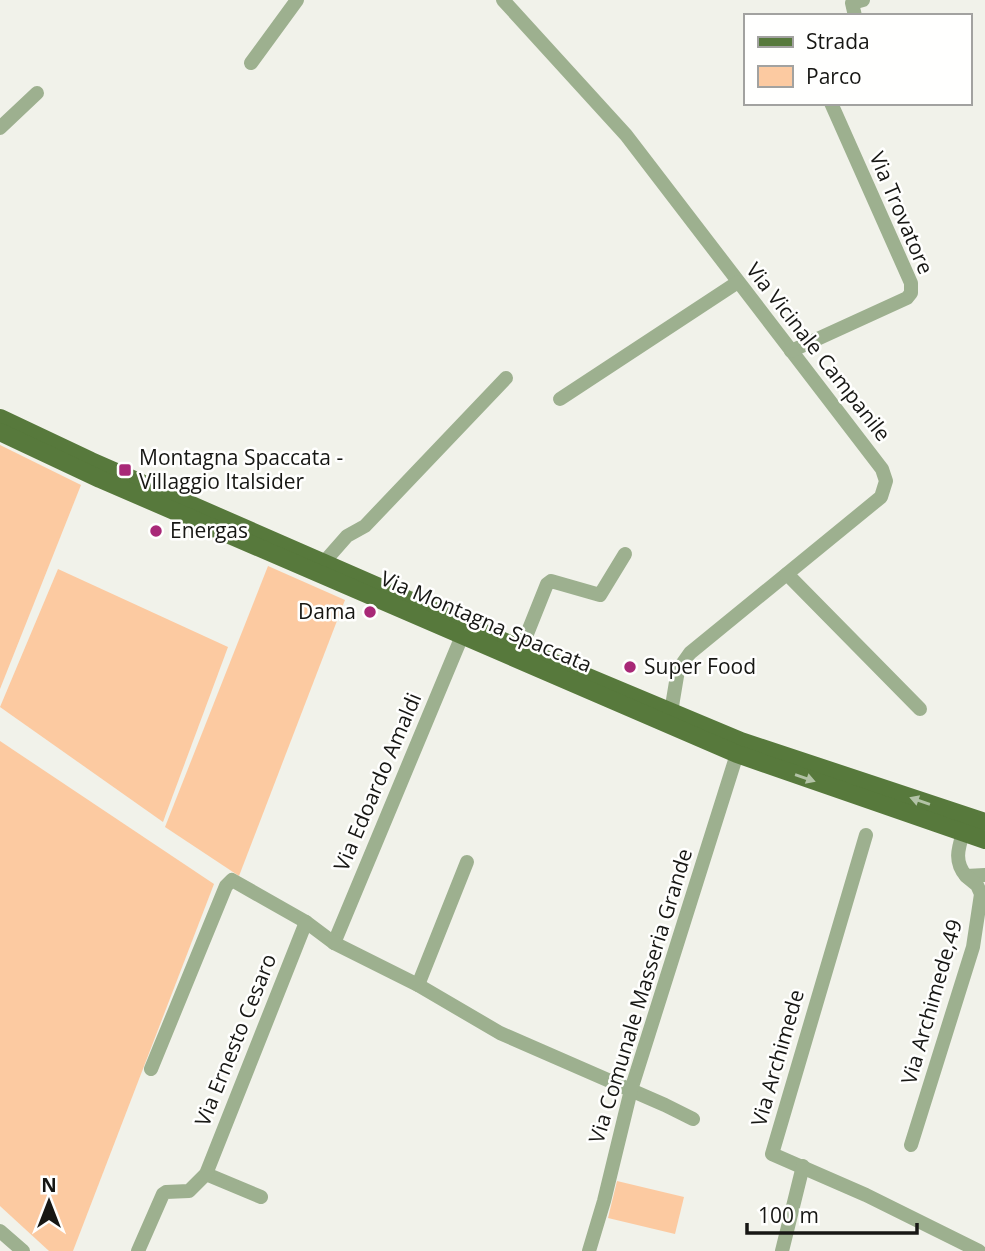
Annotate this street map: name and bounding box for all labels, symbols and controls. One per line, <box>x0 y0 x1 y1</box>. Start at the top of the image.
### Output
legend <box>744 14 971 105</box>
text: Strada <box>806 27 870 55</box>
text: Parco <box>806 62 862 90</box>
street label: Via Trovatore <box>864 147 940 278</box>
street label: Via Vicinale Campanile <box>740 256 897 446</box>
place label: Montagna Spaccata - Villaggio Italsider <box>139 443 343 495</box>
marker: Montagna Spaccata - Villaggio Italsider <box>117 462 133 478</box>
place label: Energas <box>170 516 248 544</box>
marker: Energas <box>148 523 164 539</box>
street label: Via Montagna Spaccata <box>376 564 596 678</box>
place label: Dama <box>298 597 356 625</box>
marker: Dama <box>362 604 378 620</box>
place label: Super Food <box>644 652 756 680</box>
marker: Super Food <box>622 659 638 675</box>
street label: Via Edoardo Amaldi <box>327 688 427 875</box>
one-way arrow <box>795 773 816 784</box>
one-way arrow <box>910 795 931 806</box>
street label: Via Comunale Masseria Grande <box>582 845 698 1146</box>
street label: Via Archimede,49 <box>894 916 968 1087</box>
street label: Via Ernesto Cesaro <box>188 949 282 1130</box>
street label: Via Archimede <box>744 986 810 1129</box>
north arrow <box>14 1167 84 1237</box>
text: N <box>41 1172 57 1198</box>
scale bar <box>747 1192 917 1236</box>
text: 100 m <box>758 1201 819 1229</box>

